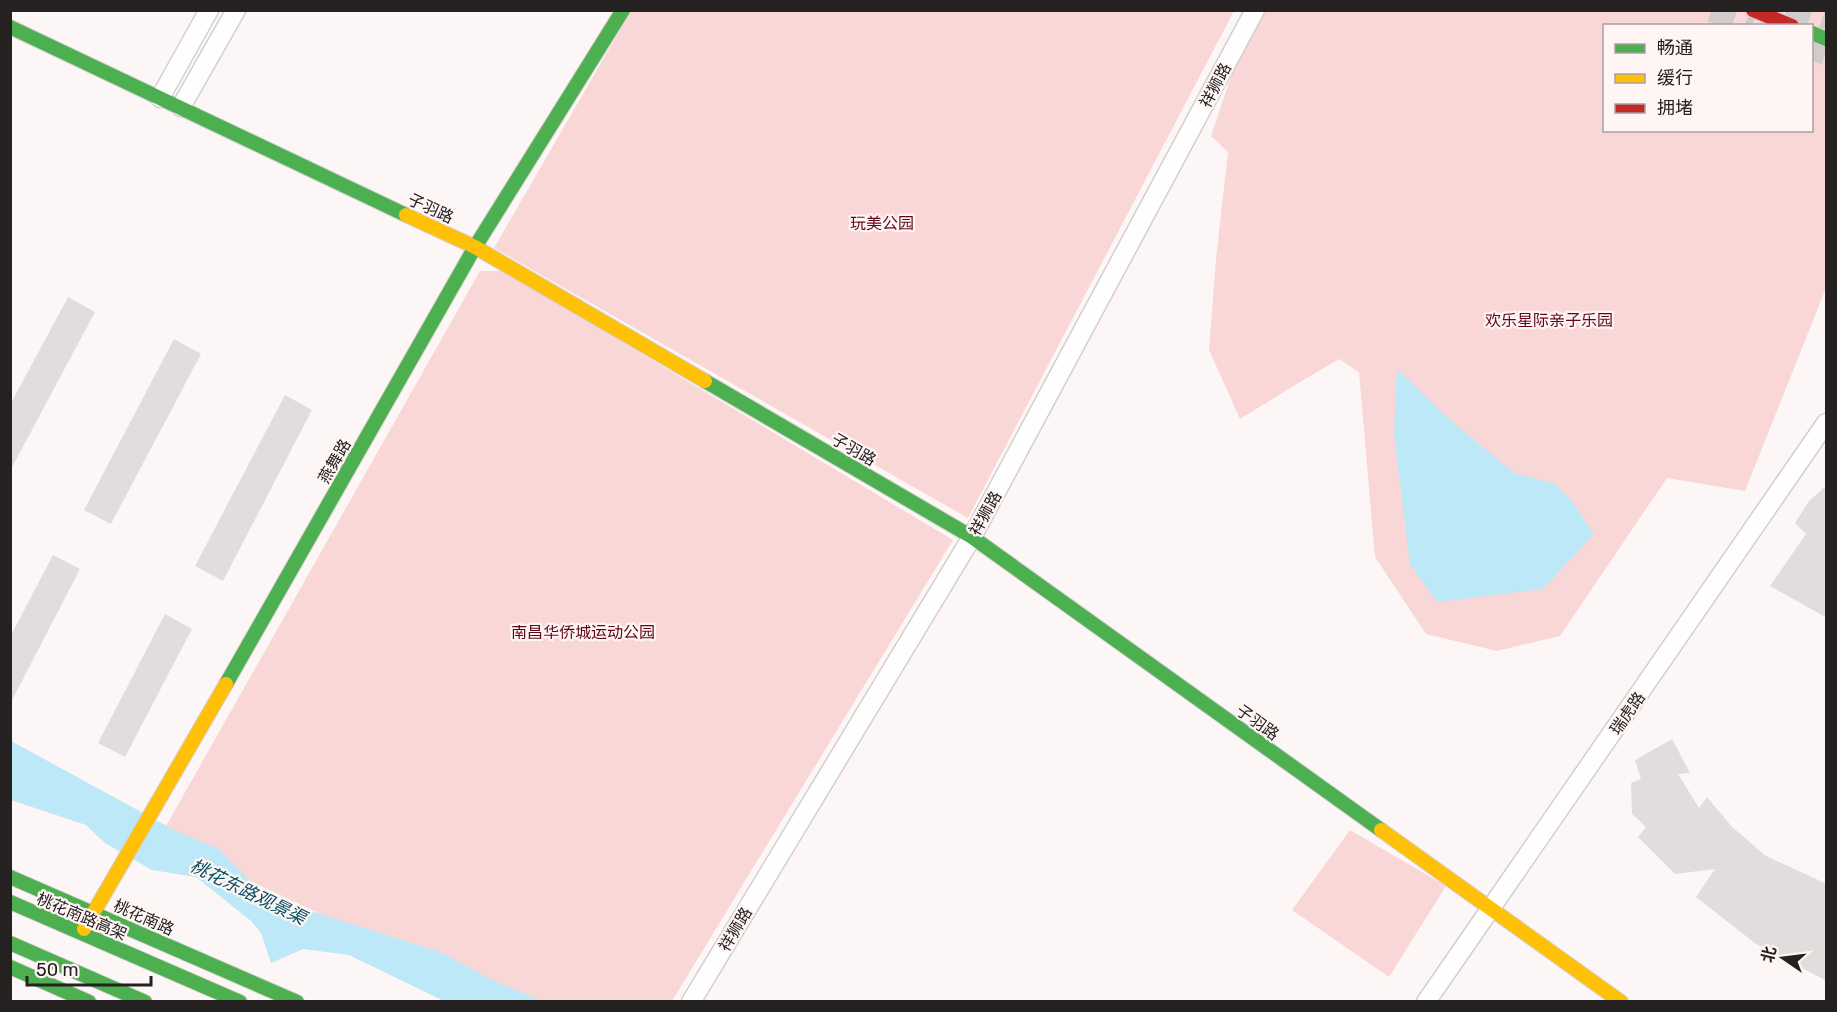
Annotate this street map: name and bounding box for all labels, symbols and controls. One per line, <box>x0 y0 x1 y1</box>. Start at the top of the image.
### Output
legend <box>1603 24 1813 132</box>
text: 畅通 <box>1657 37 1693 59</box>
street label: 祥狮路 <box>1196 60 1235 111</box>
text: 缓行 <box>1657 67 1693 89</box>
text: 拥堵 <box>1657 97 1693 119</box>
street label: 子羽路 <box>405 190 457 227</box>
park label: 玩美公园 <box>850 214 914 233</box>
park label: 欢乐星际亲子乐园 <box>1485 311 1613 330</box>
street label: 子羽路 <box>828 429 879 470</box>
street label: 燕舞路 <box>314 436 355 487</box>
street label: 祥狮路 <box>965 488 1005 539</box>
park label: 南昌华侨城运动公园 <box>511 623 655 642</box>
street label: 瑞虎路 <box>1606 688 1649 738</box>
street label: 子羽路 <box>1233 701 1283 744</box>
water label: 桃花东路观景渠 <box>187 854 312 931</box>
street label: 桃花南路高架 <box>34 889 130 944</box>
street label: 桃花南路 <box>111 896 177 939</box>
street label: 祥狮路 <box>715 904 756 955</box>
north arrow <box>1753 928 1813 988</box>
text: 北 <box>1758 944 1780 965</box>
scale bar <box>27 949 152 987</box>
text: 50 m <box>36 959 79 981</box>

